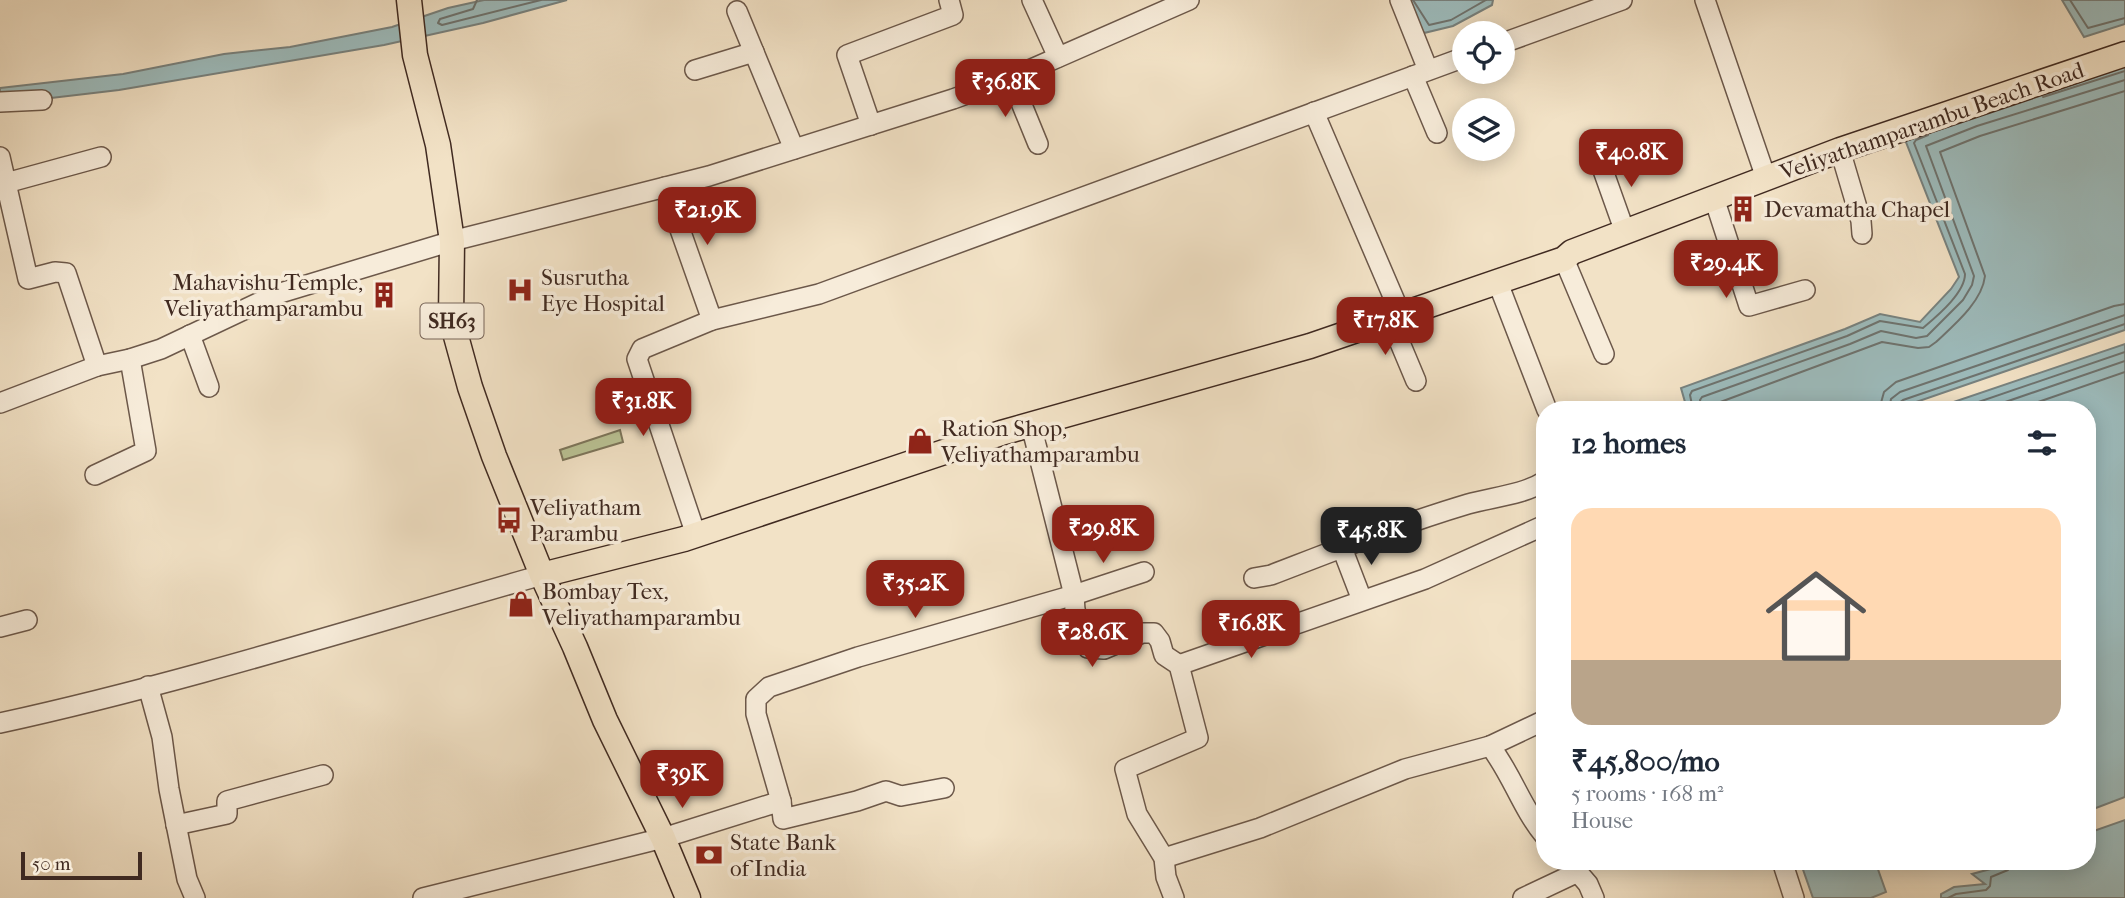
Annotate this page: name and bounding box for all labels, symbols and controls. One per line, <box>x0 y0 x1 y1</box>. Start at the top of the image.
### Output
map controls <box>1452 21 1515 161</box>
button: locate <box>1452 21 1515 84</box>
street label: Veliyathamparambu Beach Road <box>1776 56 2088 186</box>
pin: ₹36.8K <box>948 60 1062 119</box>
text: ₹36.8K <box>971 68 1039 95</box>
button: layers <box>1452 98 1515 161</box>
pin: ₹40.8K <box>1574 130 1688 189</box>
text: ₹40.8K <box>1595 138 1667 165</box>
pin: ₹21.9K <box>650 188 764 247</box>
building icon: Devamatha Chapel <box>1728 194 1758 224</box>
text: ₹21.9K <box>674 196 740 223</box>
place label: Devamatha Chapel <box>1764 196 1951 223</box>
pin: ₹29.4K <box>1669 240 1783 300</box>
text: ₹29.4K <box>1690 249 1762 276</box>
place label: Susrutha Eye Hospital <box>541 264 666 317</box>
place label: Mahavishu Temple, Veliyathamparambu <box>163 269 363 322</box>
hospital icon: Susrutha Eye Hospital <box>505 275 535 305</box>
building icon: Mahavishu Temple, Veliyathamparambu <box>369 280 399 310</box>
pin: ₹17.8K <box>1328 298 1442 357</box>
road number: SH63 <box>420 304 484 338</box>
text: ₹17.8K <box>1353 306 1417 333</box>
pin: ₹31.8K <box>586 378 700 438</box>
text: ₹31.8K <box>611 387 675 414</box>
place label: Ration Shop, Veliyathamparambu <box>940 415 1140 468</box>
icon: filters <box>2023 424 2061 462</box>
shop icon: Ration Shop, Veliyathamparambu <box>905 426 935 456</box>
text: 12 homes <box>1571 426 1686 461</box>
place label: Veliyatham Parambu <box>529 494 641 547</box>
bus stop icon: Veliyatham Parambu <box>494 505 524 535</box>
pin: ₹29.8K <box>1046 505 1160 565</box>
pin: ₹45.8K <box>1314 508 1428 567</box>
text: ₹29.8K <box>1068 514 1138 541</box>
text: ₹45.8K <box>1337 516 1405 543</box>
icon: home <box>1753 553 1879 679</box>
pin: ₹35.2K <box>858 560 972 620</box>
text: ₹35.2K <box>882 569 948 596</box>
place label: Bombay Tex, Veliyathamparambu <box>541 578 741 631</box>
shop icon: Bombay Tex, Veliyathamparambu <box>506 589 536 619</box>
pin: ₹16.8K <box>1194 600 1308 660</box>
text: ₹16.8K <box>1218 609 1284 636</box>
pin: ₹28.6K <box>1035 610 1149 669</box>
text: ₹28.6K <box>1057 618 1127 645</box>
text: ₹45,800/mo <box>1571 744 1720 779</box>
pin: ₹39K <box>641 750 723 810</box>
text: ₹39K <box>656 759 708 786</box>
text: 5 rooms · 168 m² <box>1571 780 1724 807</box>
text: House <box>1571 807 1633 834</box>
place label: State Bank of India <box>730 829 837 882</box>
bank icon: State Bank of India <box>694 840 724 870</box>
scale bar <box>21 849 142 881</box>
text: 50 m <box>32 853 71 875</box>

